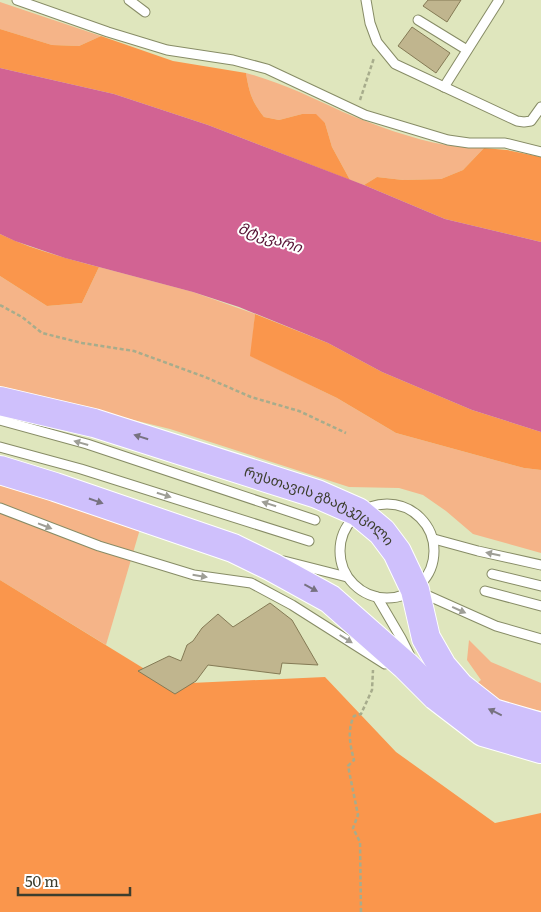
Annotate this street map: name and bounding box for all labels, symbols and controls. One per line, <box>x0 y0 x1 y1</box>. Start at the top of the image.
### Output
water label: მტკვარი <box>235 215 307 258</box>
one-way arrow <box>133 433 148 441</box>
one-way arrow <box>74 438 89 446</box>
street label: რუსთავის გზატკეცილი <box>242 461 400 549</box>
one-way arrow <box>157 492 172 500</box>
one-way arrow <box>89 498 104 505</box>
one-way arrow <box>261 500 276 508</box>
one-way arrow <box>38 523 53 530</box>
one-way arrow <box>485 550 501 558</box>
one-way arrow <box>192 572 208 580</box>
one-way arrow <box>304 584 318 593</box>
one-way arrow <box>452 606 466 614</box>
one-way arrow <box>340 634 353 644</box>
one-way arrow <box>488 708 502 716</box>
scale bar <box>18 864 130 896</box>
text: 50 m <box>25 869 59 892</box>

